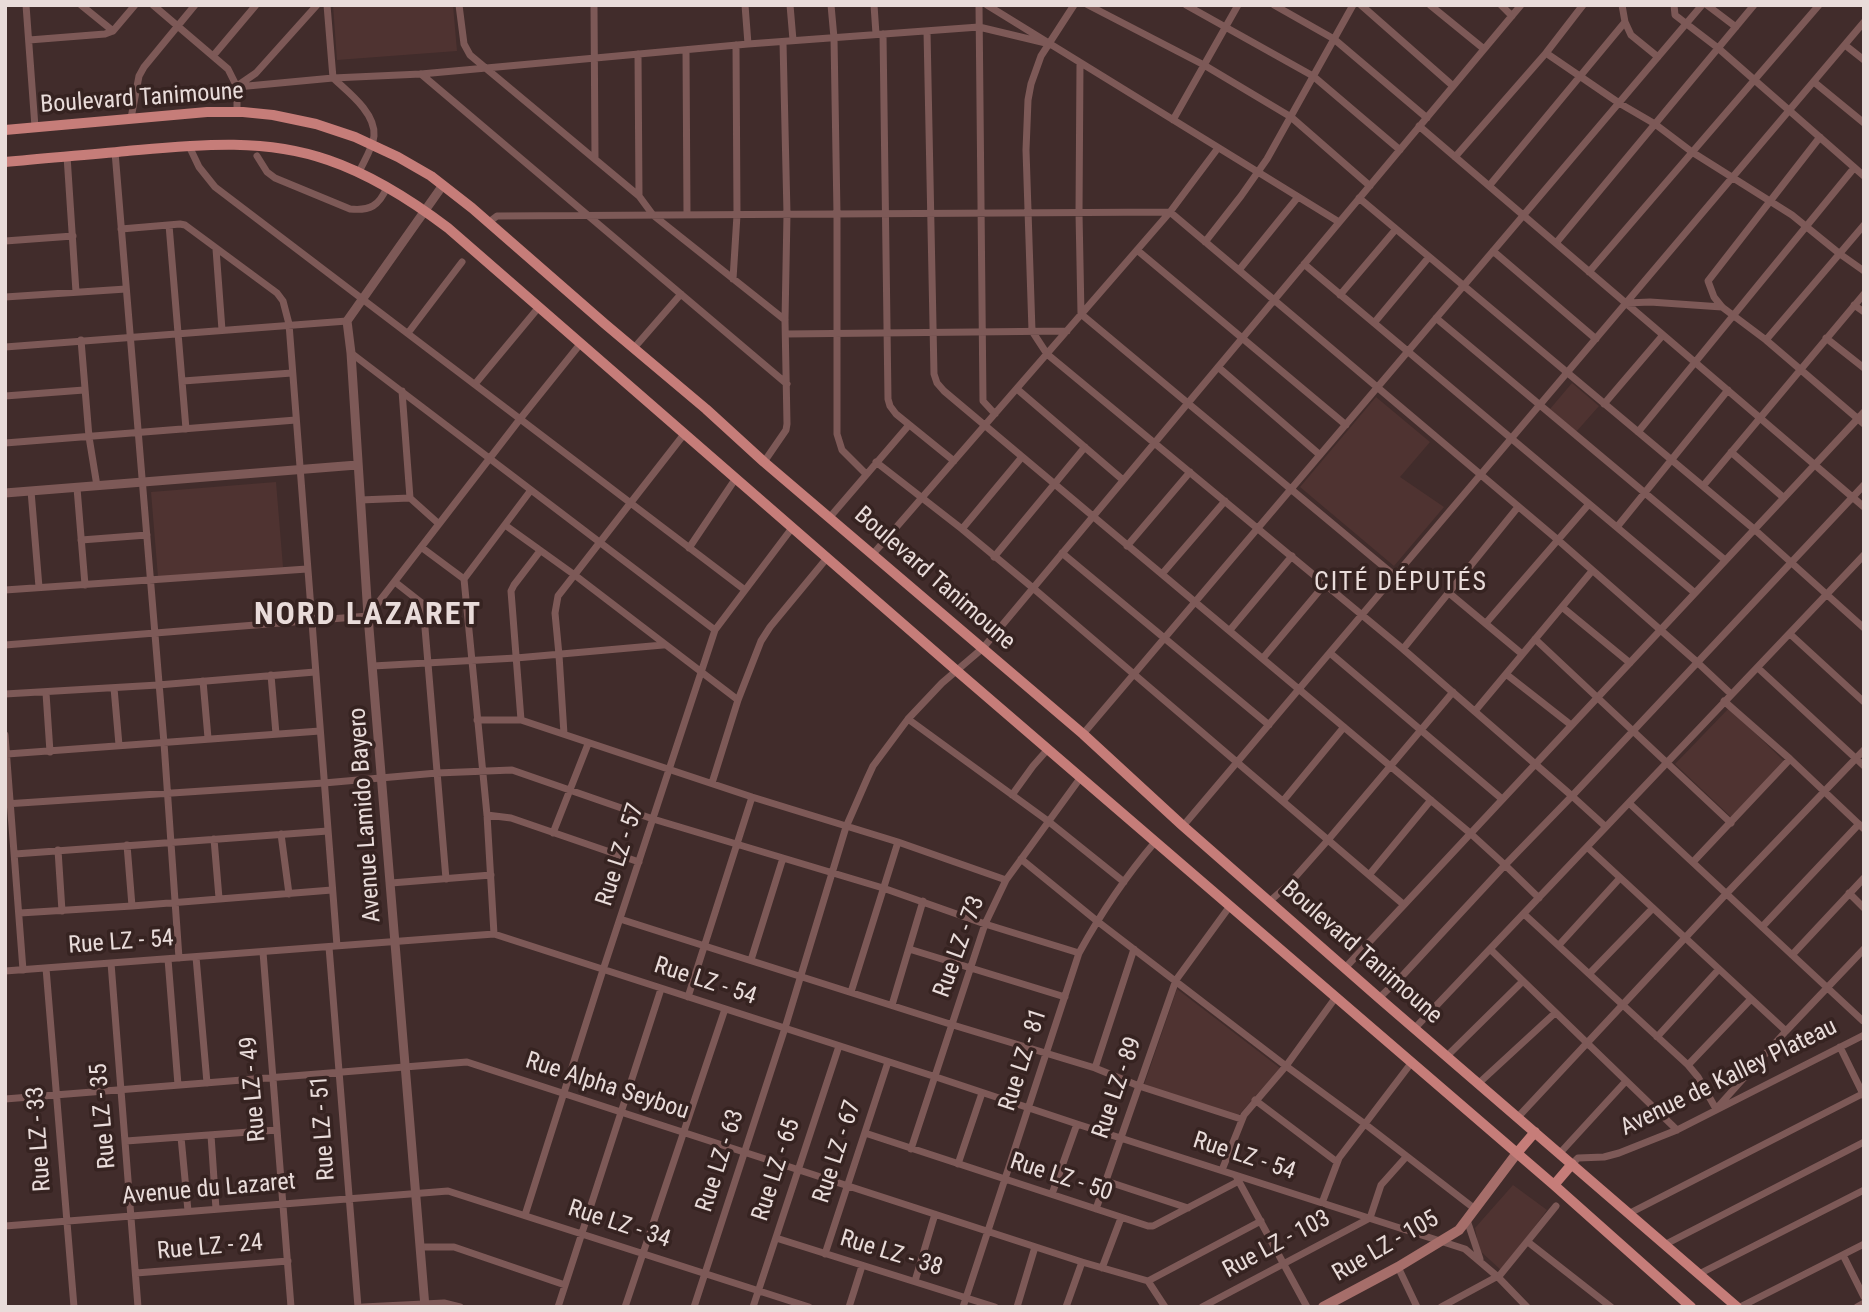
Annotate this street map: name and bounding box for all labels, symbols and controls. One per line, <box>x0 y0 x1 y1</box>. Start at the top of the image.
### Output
street label: Boulevard Tanimoune <box>39 78 245 120</box>
street label: Boulevard Tanimoune <box>848 501 1020 657</box>
district label: CITÉ DÉPUTÉS <box>1315 567 1487 599</box>
district label: NORD LAZARET <box>255 597 481 635</box>
street label: Avenue Lamido Bayero <box>344 707 388 923</box>
street label: Rue LZ - 57 <box>591 800 651 910</box>
street label: Boulevard Tanimoune <box>1275 875 1447 1031</box>
street label: Rue LZ - 73 <box>928 892 992 1002</box>
street label: Rue LZ - 54 <box>67 925 175 961</box>
street label: Rue LZ - 54 <box>650 952 760 1012</box>
street label: Rue LZ - 81 <box>994 1005 1054 1115</box>
street label: Avenue de Kalley Plateau <box>1616 1013 1842 1143</box>
street label: Rue LZ - 89 <box>1087 1033 1149 1143</box>
street label: Rue LZ - 49 <box>235 1035 273 1143</box>
street label: Rue Alpha Seybou <box>522 1047 692 1127</box>
street label: Rue LZ - 35 <box>85 1062 123 1170</box>
street label: Rue LZ - 51 <box>306 1074 342 1182</box>
street label: Rue LZ - 33 <box>22 1085 58 1193</box>
street label: Rue LZ - 67 <box>808 1097 868 1207</box>
street label: Rue LZ - 63 <box>691 1106 751 1216</box>
street label: Rue LZ - 65 <box>747 1115 807 1225</box>
street label: Rue LZ - 54 <box>1189 1127 1299 1187</box>
street label: Rue LZ - 50 <box>1006 1148 1116 1208</box>
street label: Avenue du Lazaret <box>121 1168 297 1212</box>
street label: Rue LZ - 34 <box>564 1195 674 1255</box>
street label: Rue LZ - 103 <box>1218 1205 1336 1285</box>
street label: Rue LZ - 105 <box>1328 1205 1444 1289</box>
street label: Rue LZ - 38 <box>836 1225 946 1283</box>
street label: Rue LZ - 24 <box>156 1229 264 1267</box>

